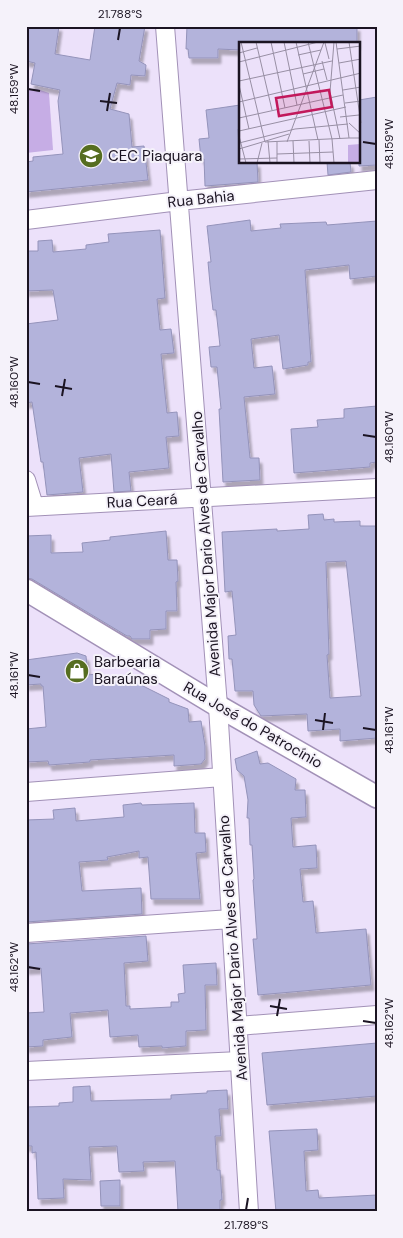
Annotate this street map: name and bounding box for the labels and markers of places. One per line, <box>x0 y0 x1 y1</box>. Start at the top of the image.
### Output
school or university icon: CEC Piaquara <box>78 143 104 169</box>
place label: CEC Piaquara <box>108 146 202 166</box>
place label: Barbearia Baraúnas <box>94 652 160 689</box>
shop icon: Barbearia Baraúnas <box>64 658 90 684</box>

